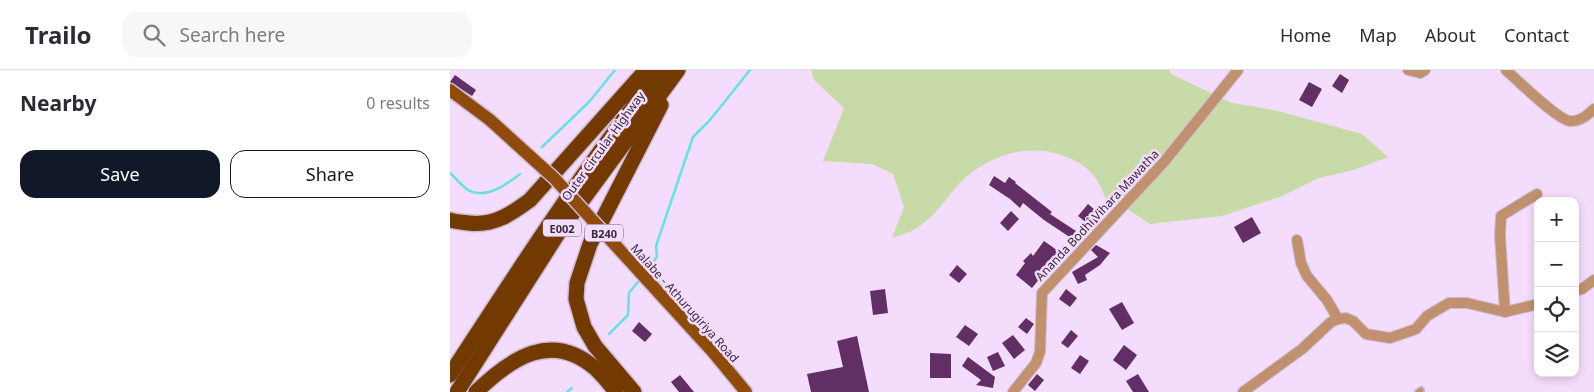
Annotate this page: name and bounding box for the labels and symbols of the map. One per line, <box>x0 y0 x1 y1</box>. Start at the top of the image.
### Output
street label: Outer Circular Highway <box>557 87 649 204</box>
street label: Ananda Bodhi Vihara Mawatha <box>1032 146 1162 284</box>
road number: E002 <box>543 220 581 237</box>
road number: B240 <box>585 224 623 242</box>
street label: Malabe - Athurugiriya Road <box>627 240 743 366</box>

